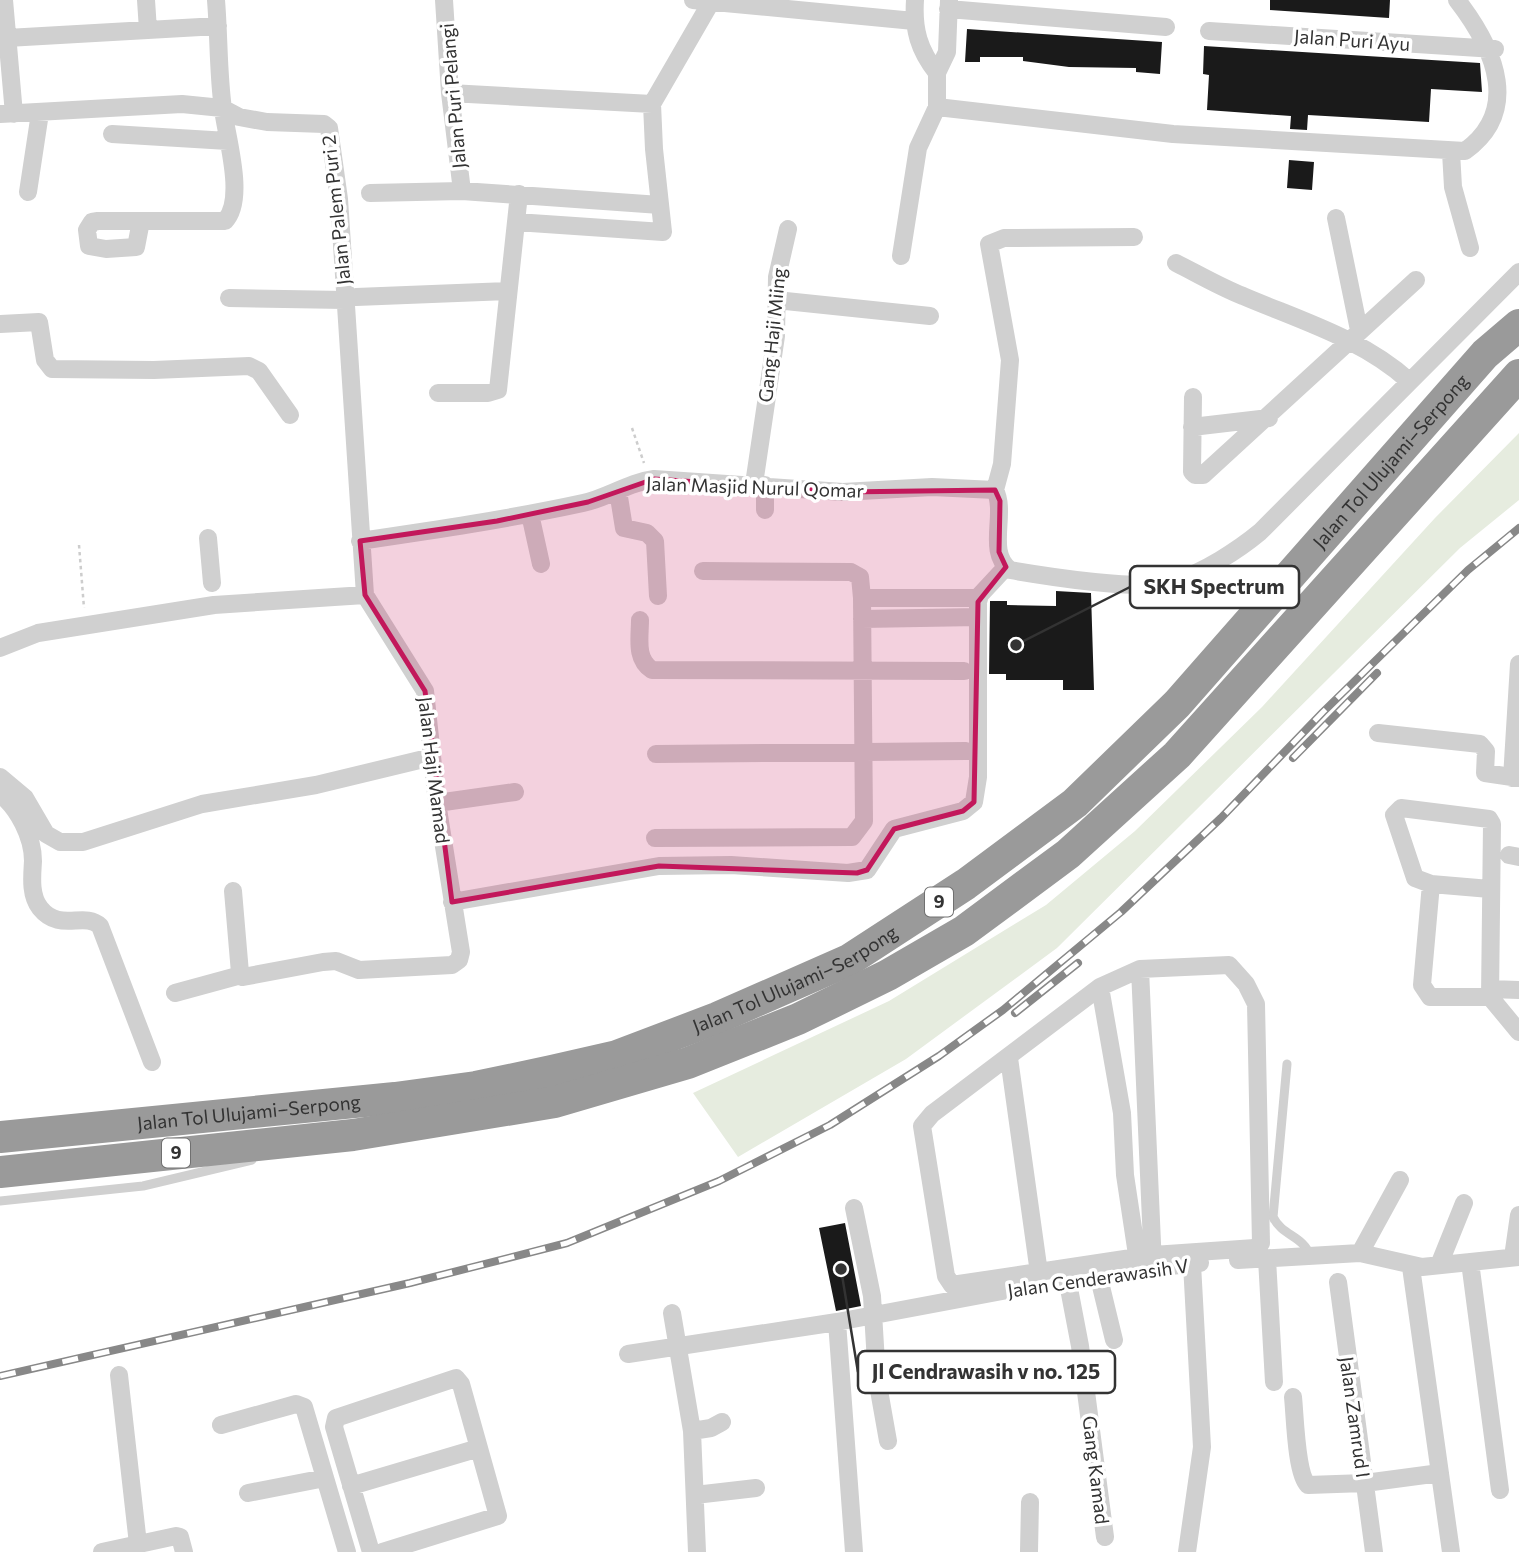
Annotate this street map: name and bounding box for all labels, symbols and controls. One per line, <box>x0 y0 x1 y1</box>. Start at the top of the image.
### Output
street label: Jalan Puri Pelangi <box>435 22 470 170</box>
street label: Jalan Puri Ayu <box>1293 24 1411 55</box>
street label: Jalan Palem Puri 2 <box>316 134 355 286</box>
street label: Gang Haji Miing <box>753 266 790 403</box>
street label: Jalan Tol Ulujami–Serpong <box>1307 369 1473 553</box>
street label: Jalan Masjid Nurul Qomar <box>646 471 865 502</box>
callout: SKH Spectrum <box>1130 566 1299 608</box>
text: SKH Spectrum <box>1143 573 1285 598</box>
street label: Jalan Haji Mamad <box>414 695 455 845</box>
road number: 9 <box>925 888 953 917</box>
street label: Jalan Tol Ulujami–Serpong <box>689 920 901 1037</box>
street label: Jalan Tol Ulujami–Serpong <box>136 1089 362 1134</box>
road number: 9 <box>162 1138 190 1168</box>
street label: Jalan Cenderawasih V <box>1006 1253 1190 1302</box>
callout: Jl Cendrawasih v no. 125 <box>858 1351 1115 1393</box>
street label: Jalan Zamrud I <box>1336 1355 1375 1479</box>
text: Jl Cendrawasih v no. 125 <box>872 1358 1100 1383</box>
street label: Gang Kamad <box>1078 1415 1115 1525</box>

